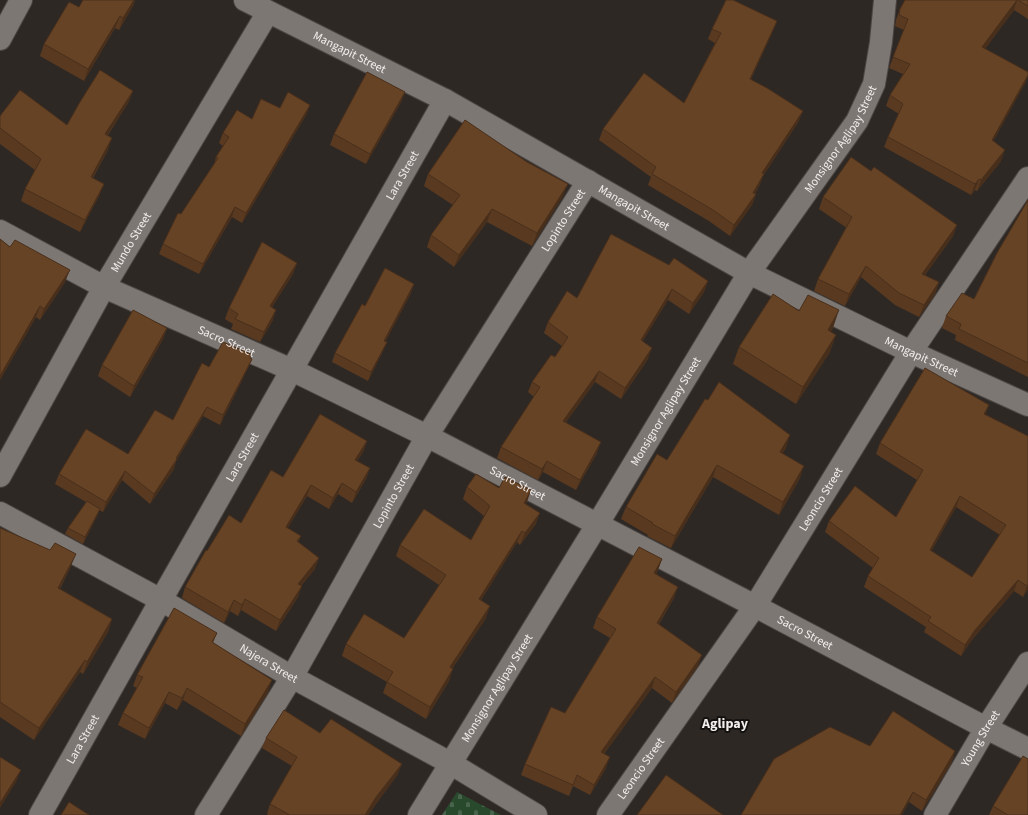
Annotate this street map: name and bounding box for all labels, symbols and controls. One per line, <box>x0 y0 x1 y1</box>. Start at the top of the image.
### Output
street label: Mangapit Street <box>310 27 389 78</box>
street label: Monsignor Aglipay Street <box>800 83 881 197</box>
street label: Lara Street <box>382 148 423 203</box>
street label: Mangapit Street <box>595 181 672 235</box>
street label: Lopinto Street <box>537 186 590 255</box>
street label: Mundo Street <box>107 209 156 276</box>
street label: Sacro Street <box>195 321 258 362</box>
street label: Mangapit Street <box>882 332 961 381</box>
street label: Monsignor Aglipay Street <box>626 354 705 469</box>
street label: Lara Street <box>222 430 263 485</box>
street label: Lopinto Street <box>369 461 419 532</box>
street label: Sacro Street <box>486 462 548 505</box>
street label: Leoncio Street <box>795 464 847 535</box>
street label: Sacro Street <box>774 611 836 655</box>
street label: Monsignor Aglipay Street <box>457 631 537 746</box>
street label: Najera Street <box>236 640 301 688</box>
street label: Young Street <box>957 707 1004 771</box>
street label: Lara Street <box>62 712 104 767</box>
district label: Aglipay <box>701 714 749 734</box>
street label: Leoncio Street <box>613 734 669 803</box>

